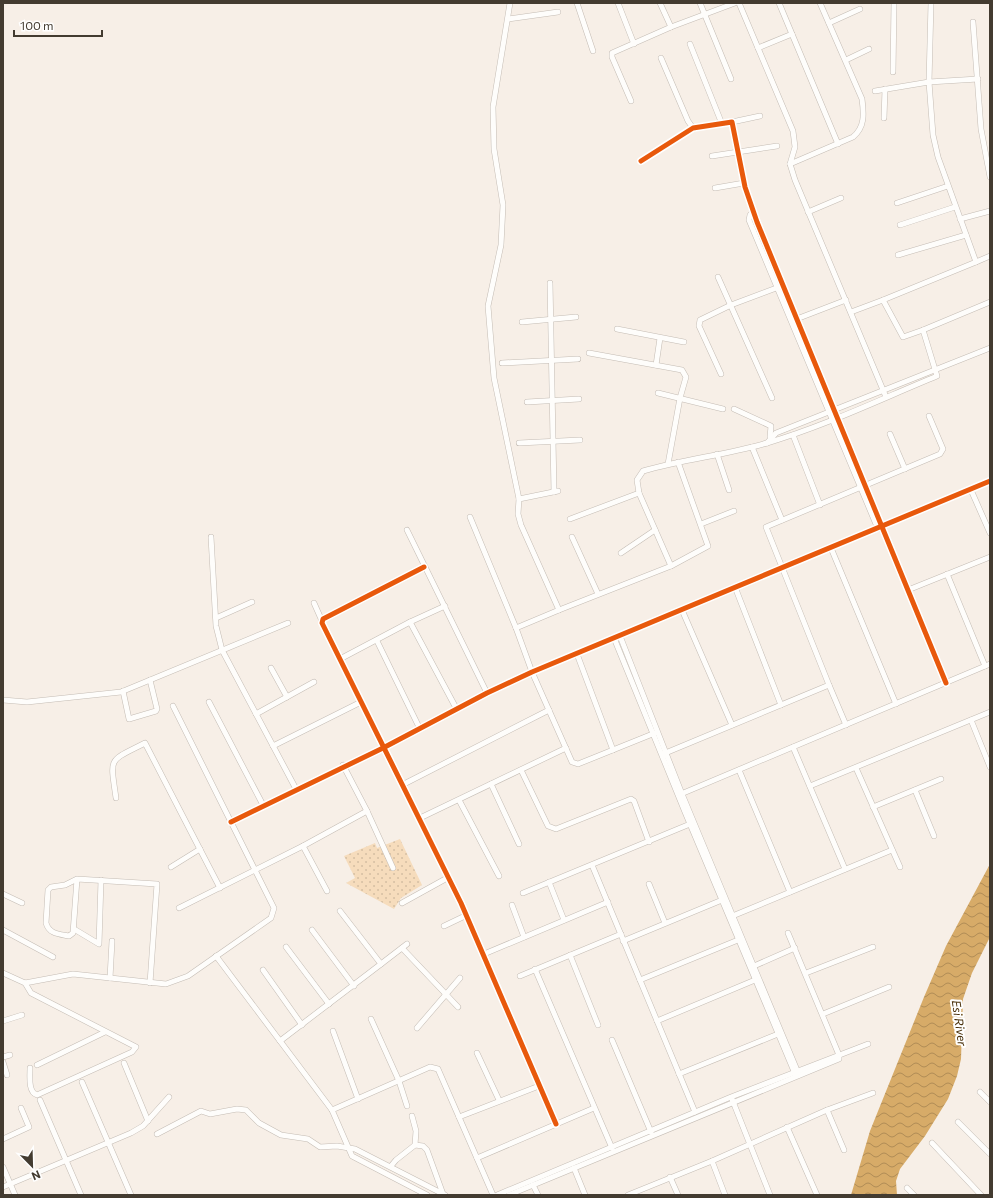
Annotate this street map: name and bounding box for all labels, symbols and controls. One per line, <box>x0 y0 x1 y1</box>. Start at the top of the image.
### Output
scale bar <box>14 12 102 38</box>
text: 100 m <box>20 18 54 32</box>
water label: Esi River <box>950 999 970 1048</box>
north arrow <box>12 1146 52 1186</box>
text: N <box>30 1168 42 1183</box>

